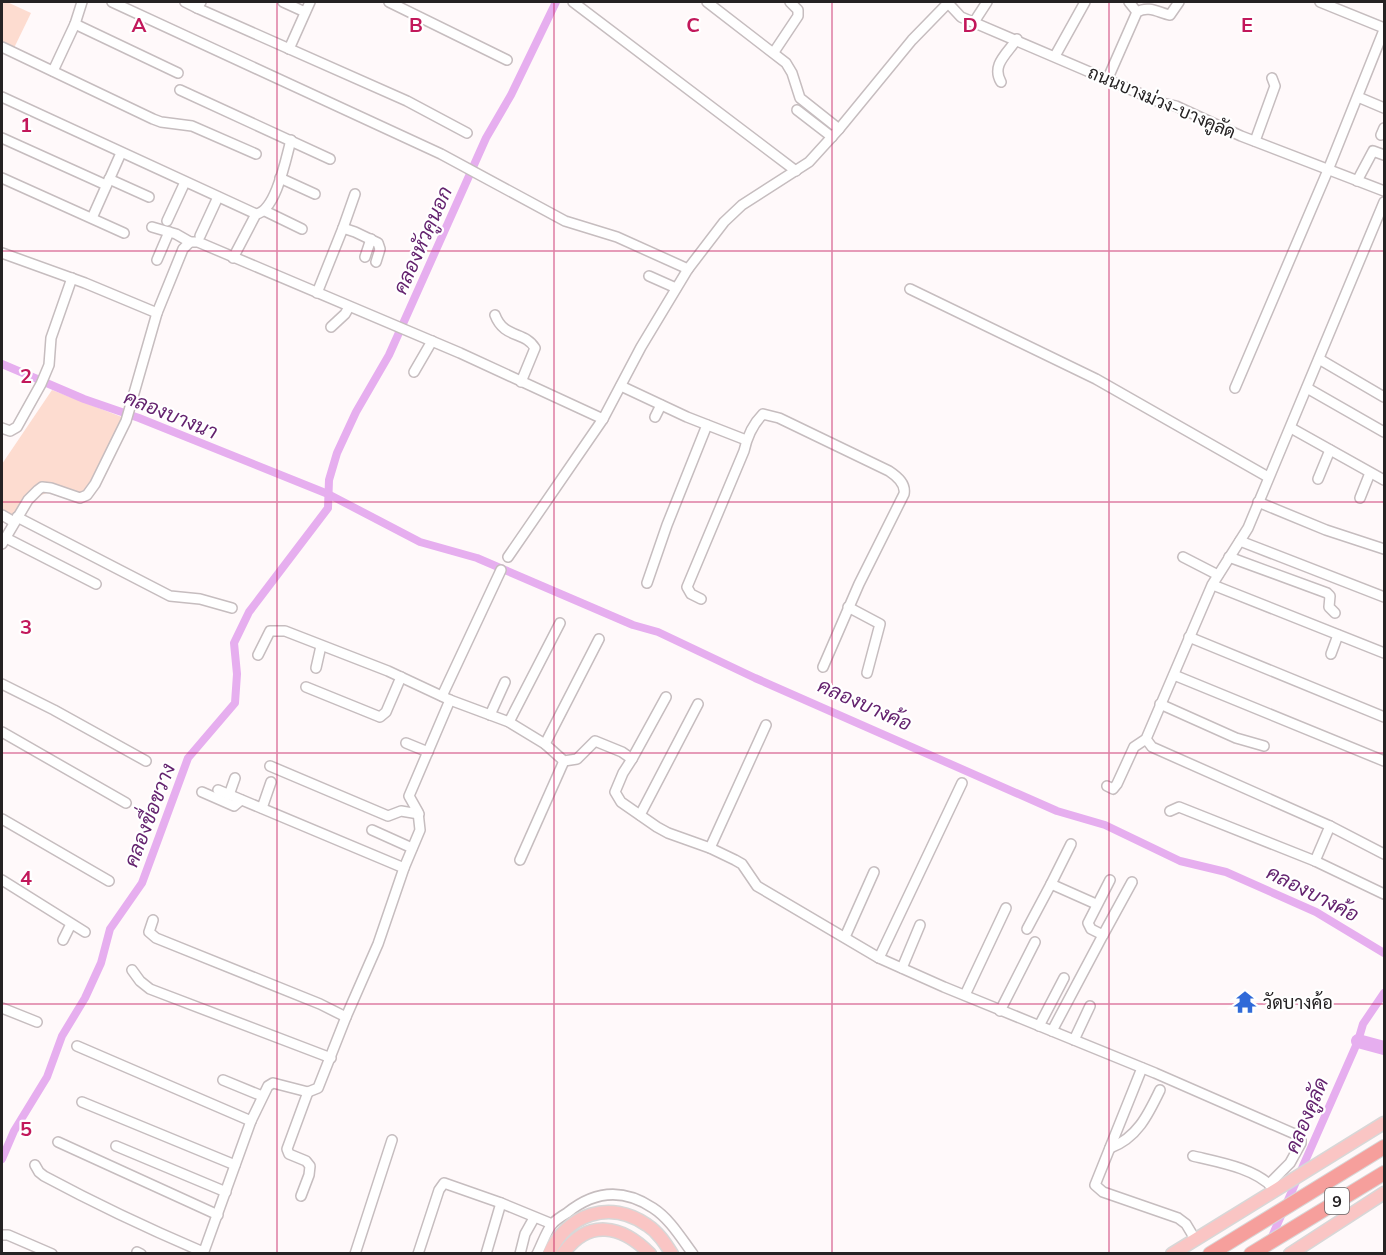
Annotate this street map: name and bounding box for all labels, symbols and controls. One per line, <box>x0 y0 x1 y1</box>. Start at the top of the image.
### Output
text: A <box>132 12 147 37</box>
text: B <box>409 12 423 37</box>
text: C <box>686 12 700 37</box>
text: D <box>962 12 978 37</box>
text: E <box>1241 12 1253 37</box>
street label: ถนนบางม่วง-บางคูลัด <box>1084 60 1239 145</box>
text: 1 <box>20 112 32 137</box>
water label: คลองหัวคูนอก <box>387 182 460 299</box>
text: 2 <box>20 363 32 388</box>
water label: คลองบางนา <box>121 384 221 444</box>
text: 3 <box>20 614 32 639</box>
water label: คลองบางค้อ <box>814 672 916 736</box>
water label: คลองขื่อขวาง <box>114 758 180 870</box>
water label: คลองบางค้อ <box>1263 859 1363 927</box>
text: 4 <box>20 865 32 890</box>
temple icon: วัดบางค้อ <box>1232 989 1258 1015</box>
place label: วัดบางค้อ <box>1263 991 1333 1014</box>
water label: คลองคูลัด <box>1279 1073 1336 1158</box>
text: 5 <box>20 1116 32 1141</box>
road number: 9 <box>1325 1188 1349 1214</box>

